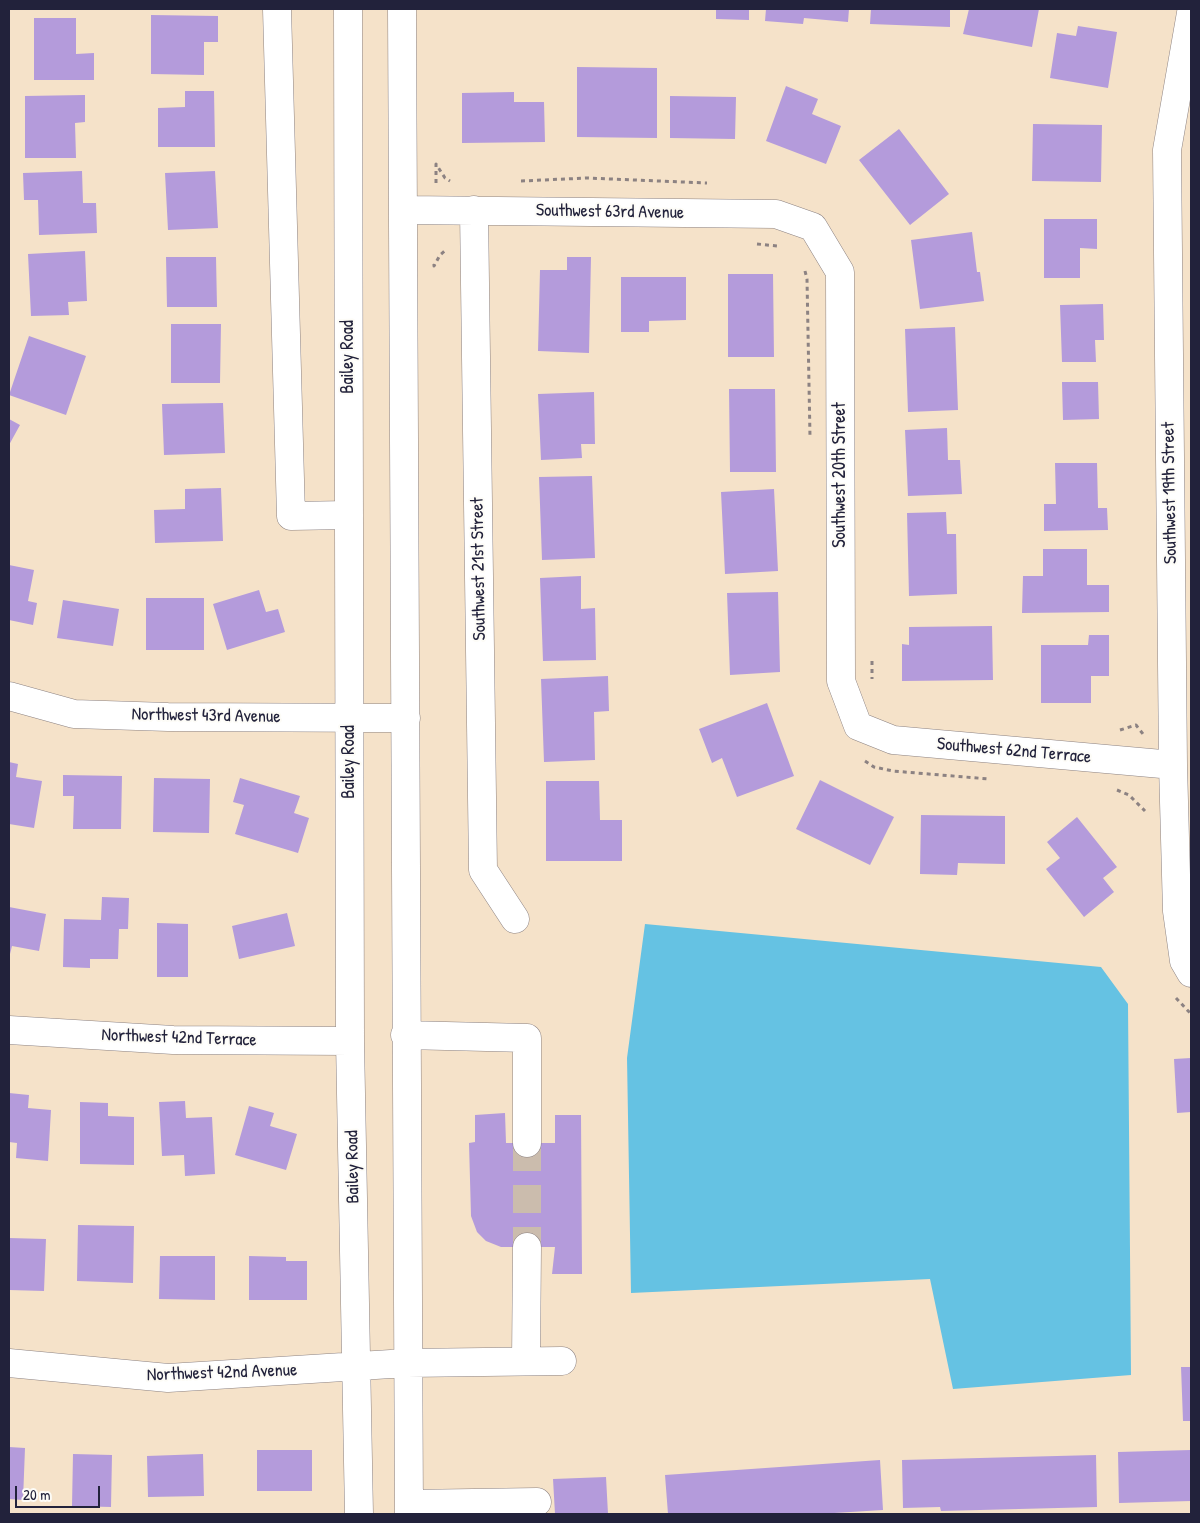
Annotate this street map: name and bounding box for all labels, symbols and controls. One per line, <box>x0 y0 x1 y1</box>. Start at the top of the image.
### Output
street label: Southwest 63rd Avenue <box>536 200 684 224</box>
street label: Bailey Road <box>337 320 359 394</box>
street label: Southwest 20th Street <box>829 402 851 548</box>
street label: Southwest 19th Street <box>1158 422 1182 564</box>
street label: Southwest 21st Street <box>467 497 491 641</box>
street label: Northwest 43rd Avenue <box>131 704 281 728</box>
street label: Bailey Road <box>338 725 360 799</box>
street label: Southwest 62nd Terrace <box>936 733 1092 769</box>
street label: Northwest 42nd Terrace <box>101 1024 257 1052</box>
street label: Bailey Road <box>342 1130 364 1204</box>
street label: Northwest 42nd Avenue <box>146 1360 298 1386</box>
scale bar <box>18 1476 102 1508</box>
text: 20 m <box>23 1484 50 1505</box>

